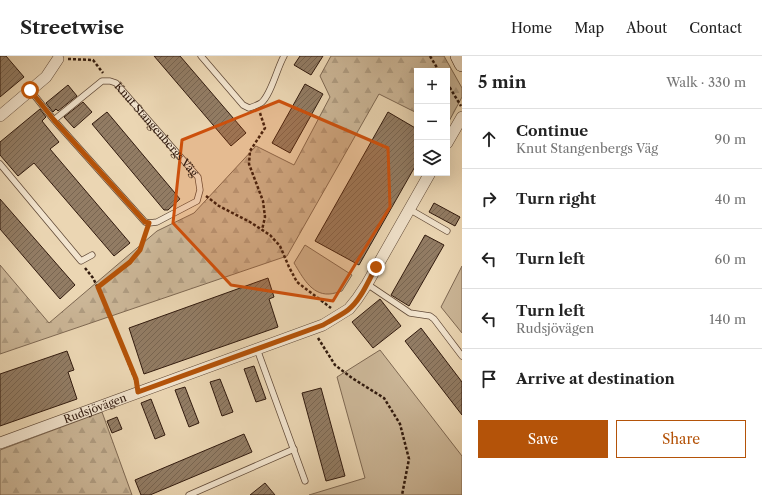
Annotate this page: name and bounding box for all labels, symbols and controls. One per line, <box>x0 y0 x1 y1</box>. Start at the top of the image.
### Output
text: Streetwise <box>20 16 124 39</box>
text: Home <box>511 19 552 37</box>
text: Map <box>574 19 604 37</box>
text: About <box>626 19 667 37</box>
text: Contact <box>689 19 742 37</box>
map controls <box>414 68 450 176</box>
button: + <box>414 68 450 104</box>
text: 5 min <box>478 72 526 92</box>
text: Walk · 330 m <box>666 74 746 90</box>
street label: Knut Stangenbergs Väg <box>111 79 201 179</box>
route start <box>21 81 39 99</box>
button: − <box>414 104 450 140</box>
text: Continue <box>516 121 588 140</box>
icon: ahead <box>478 128 500 150</box>
text: 90 m <box>715 131 746 147</box>
button: layers <box>414 140 450 176</box>
text: Knut Stangenbergs Väg <box>516 140 658 156</box>
icon: right <box>478 188 500 210</box>
text: Turn right <box>516 189 596 208</box>
text: 40 m <box>715 191 746 207</box>
icon: left <box>478 248 500 270</box>
text: Turn left <box>516 249 585 268</box>
text: 60 m <box>715 251 746 267</box>
route end <box>367 258 385 276</box>
text: Turn left <box>516 301 585 320</box>
icon: left <box>478 308 500 330</box>
text: 140 m <box>709 311 746 327</box>
text: Rudsjövägen <box>516 320 594 336</box>
icon: arrive <box>478 368 500 390</box>
text: Arrive at destination <box>516 369 675 388</box>
street label: Rudsjövägen <box>61 390 128 426</box>
button: Save <box>478 420 608 458</box>
button: Share <box>616 420 746 458</box>

